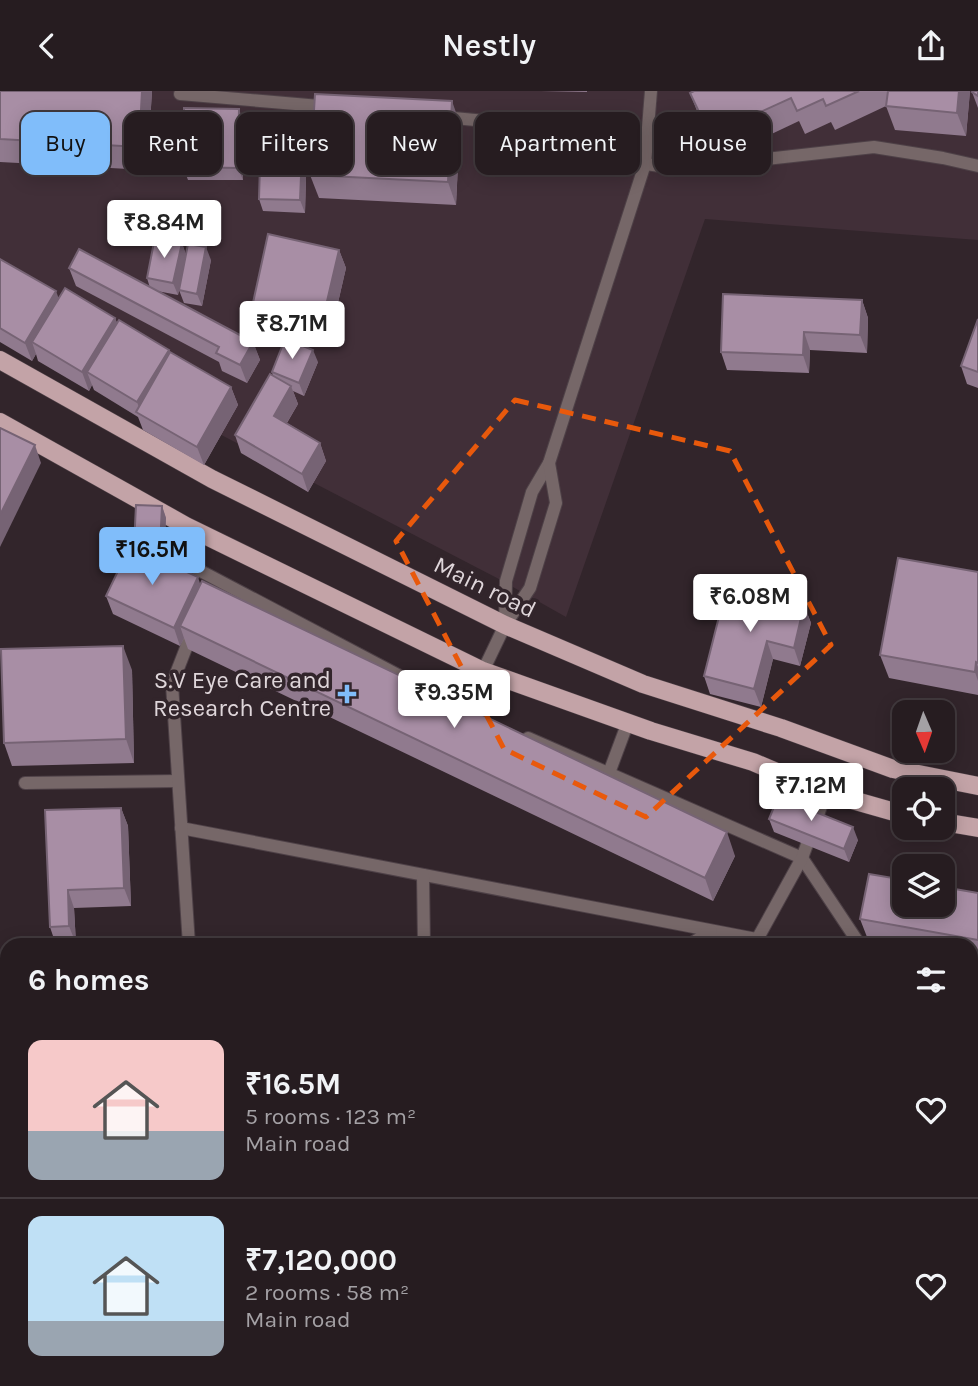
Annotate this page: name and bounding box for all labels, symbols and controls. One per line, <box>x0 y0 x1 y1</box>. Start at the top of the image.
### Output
icon: back <box>28 27 66 65</box>
text: Nestly <box>442 27 536 64</box>
icon: share <box>912 27 950 65</box>
chip: Buy <box>21 112 110 175</box>
chip: Rent <box>124 112 222 175</box>
chip: Filters <box>236 112 353 175</box>
chip: New <box>367 112 461 175</box>
chip: Apartment <box>475 112 640 175</box>
chip: House <box>654 112 771 175</box>
pin: ₹8.84M <box>107 201 221 260</box>
text: ₹8.84M <box>123 209 205 236</box>
pin: ₹8.71M <box>235 301 349 361</box>
text: ₹8.71M <box>256 310 328 337</box>
pin: ₹16.5M <box>95 527 209 587</box>
text: ₹16.5M <box>115 536 189 563</box>
street label: Main road <box>429 550 541 624</box>
pin: ₹6.08M <box>693 575 807 634</box>
text: ₹6.08M <box>709 583 791 610</box>
place label: S.V Eye Care and Research Centre <box>153 666 331 722</box>
pin: ₹9.35M <box>397 671 511 730</box>
text: ₹9.35M <box>414 679 494 706</box>
marker: S.V Eye Care and Research Centre <box>337 684 357 704</box>
north arrow <box>892 700 956 763</box>
map controls <box>892 700 955 917</box>
pin: ₹7.12M <box>754 763 868 823</box>
text: ₹7.12M <box>775 772 847 799</box>
button: locate <box>892 777 955 840</box>
button: layers <box>892 854 955 917</box>
icon: filters <box>912 961 950 999</box>
text: 6 homes <box>28 962 150 998</box>
text: ₹16.5M <box>245 1066 341 1102</box>
icon: home <box>84 1068 168 1152</box>
icon: heart <box>912 1091 950 1129</box>
text: 5 rooms · 123 m² <box>245 1103 416 1130</box>
text: Main road <box>245 1130 351 1157</box>
text: ₹7,120,000 <box>245 1242 397 1278</box>
icon: home <box>84 1244 168 1328</box>
icon: heart <box>912 1267 950 1305</box>
text: 2 rooms · 58 m² <box>245 1279 409 1306</box>
text: Main road <box>245 1306 351 1333</box>

